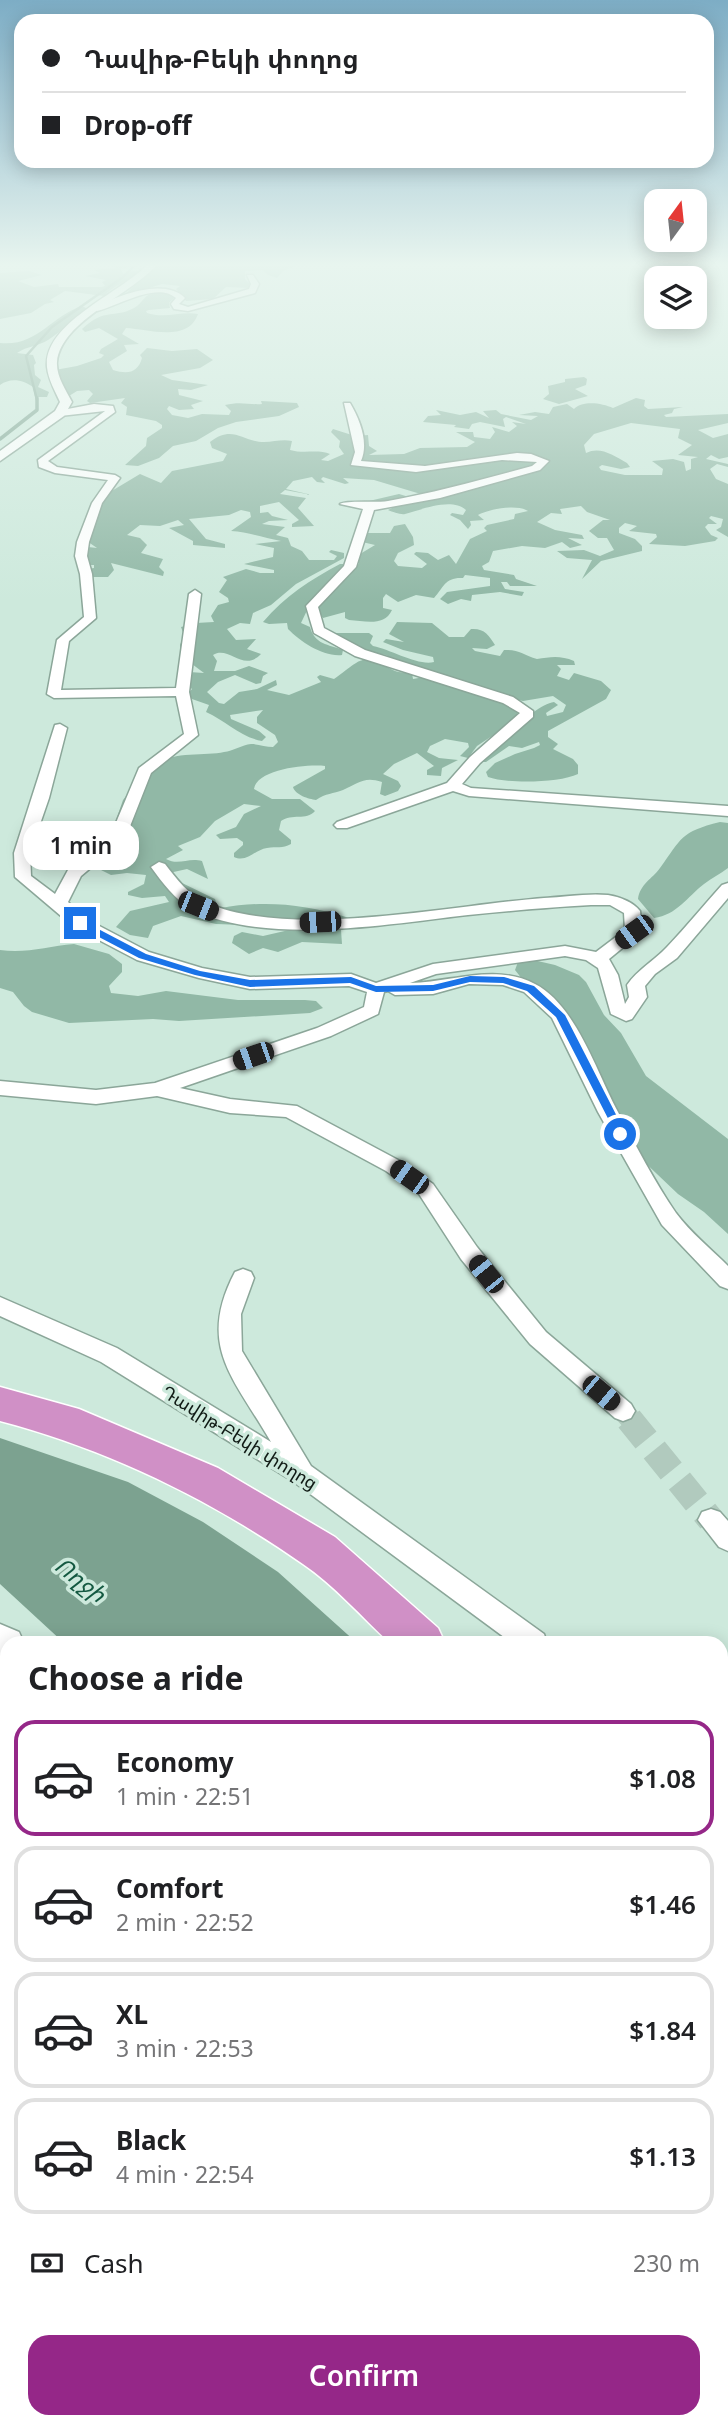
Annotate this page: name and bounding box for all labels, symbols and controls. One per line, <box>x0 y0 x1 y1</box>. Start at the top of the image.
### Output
text: Դավիթ-Բեկի փողոց <box>84 40 359 76</box>
text: Drop-off <box>84 107 191 143</box>
north arrow <box>644 189 707 252</box>
map controls <box>644 189 707 329</box>
button: layers <box>644 266 707 329</box>
callout: 1 min <box>22 822 138 870</box>
text: 1 min <box>50 829 112 861</box>
car <box>175 888 222 924</box>
route end <box>64 907 96 939</box>
car <box>299 910 342 934</box>
car <box>611 911 658 953</box>
car <box>230 1039 277 1073</box>
route start <box>604 1118 636 1150</box>
car <box>386 1156 433 1198</box>
car <box>465 1251 508 1297</box>
car <box>579 1371 624 1415</box>
street label: Դավիթ-Բեկի փողոց <box>158 1379 322 1495</box>
water label: Ողջի <box>49 1549 113 1609</box>
text: Choose a ride <box>28 1656 244 1699</box>
text: Economy <box>116 1744 234 1780</box>
icon: car <box>32 1747 95 1810</box>
text: $1.08 <box>629 1760 696 1796</box>
text: 1 min · 22:51 <box>116 1780 254 1812</box>
text: Comfort <box>116 1870 224 1906</box>
icon: car <box>32 1873 95 1936</box>
text: $1.46 <box>629 1886 696 1922</box>
text: 2 min · 22:52 <box>116 1906 254 1938</box>
text: XL <box>116 1996 148 2032</box>
icon: car <box>32 1999 95 2062</box>
text: $1.84 <box>629 2012 696 2048</box>
text: 3 min · 22:53 <box>116 2032 254 2064</box>
text: Black <box>116 2122 186 2158</box>
icon: car <box>32 2125 95 2188</box>
text: $1.13 <box>629 2138 696 2174</box>
text: 4 min · 22:54 <box>116 2158 254 2190</box>
icon: cash <box>28 2244 66 2282</box>
text: Cash <box>84 2245 144 2281</box>
text: 230 m <box>633 2247 700 2279</box>
button: Confirm <box>28 2335 700 2415</box>

